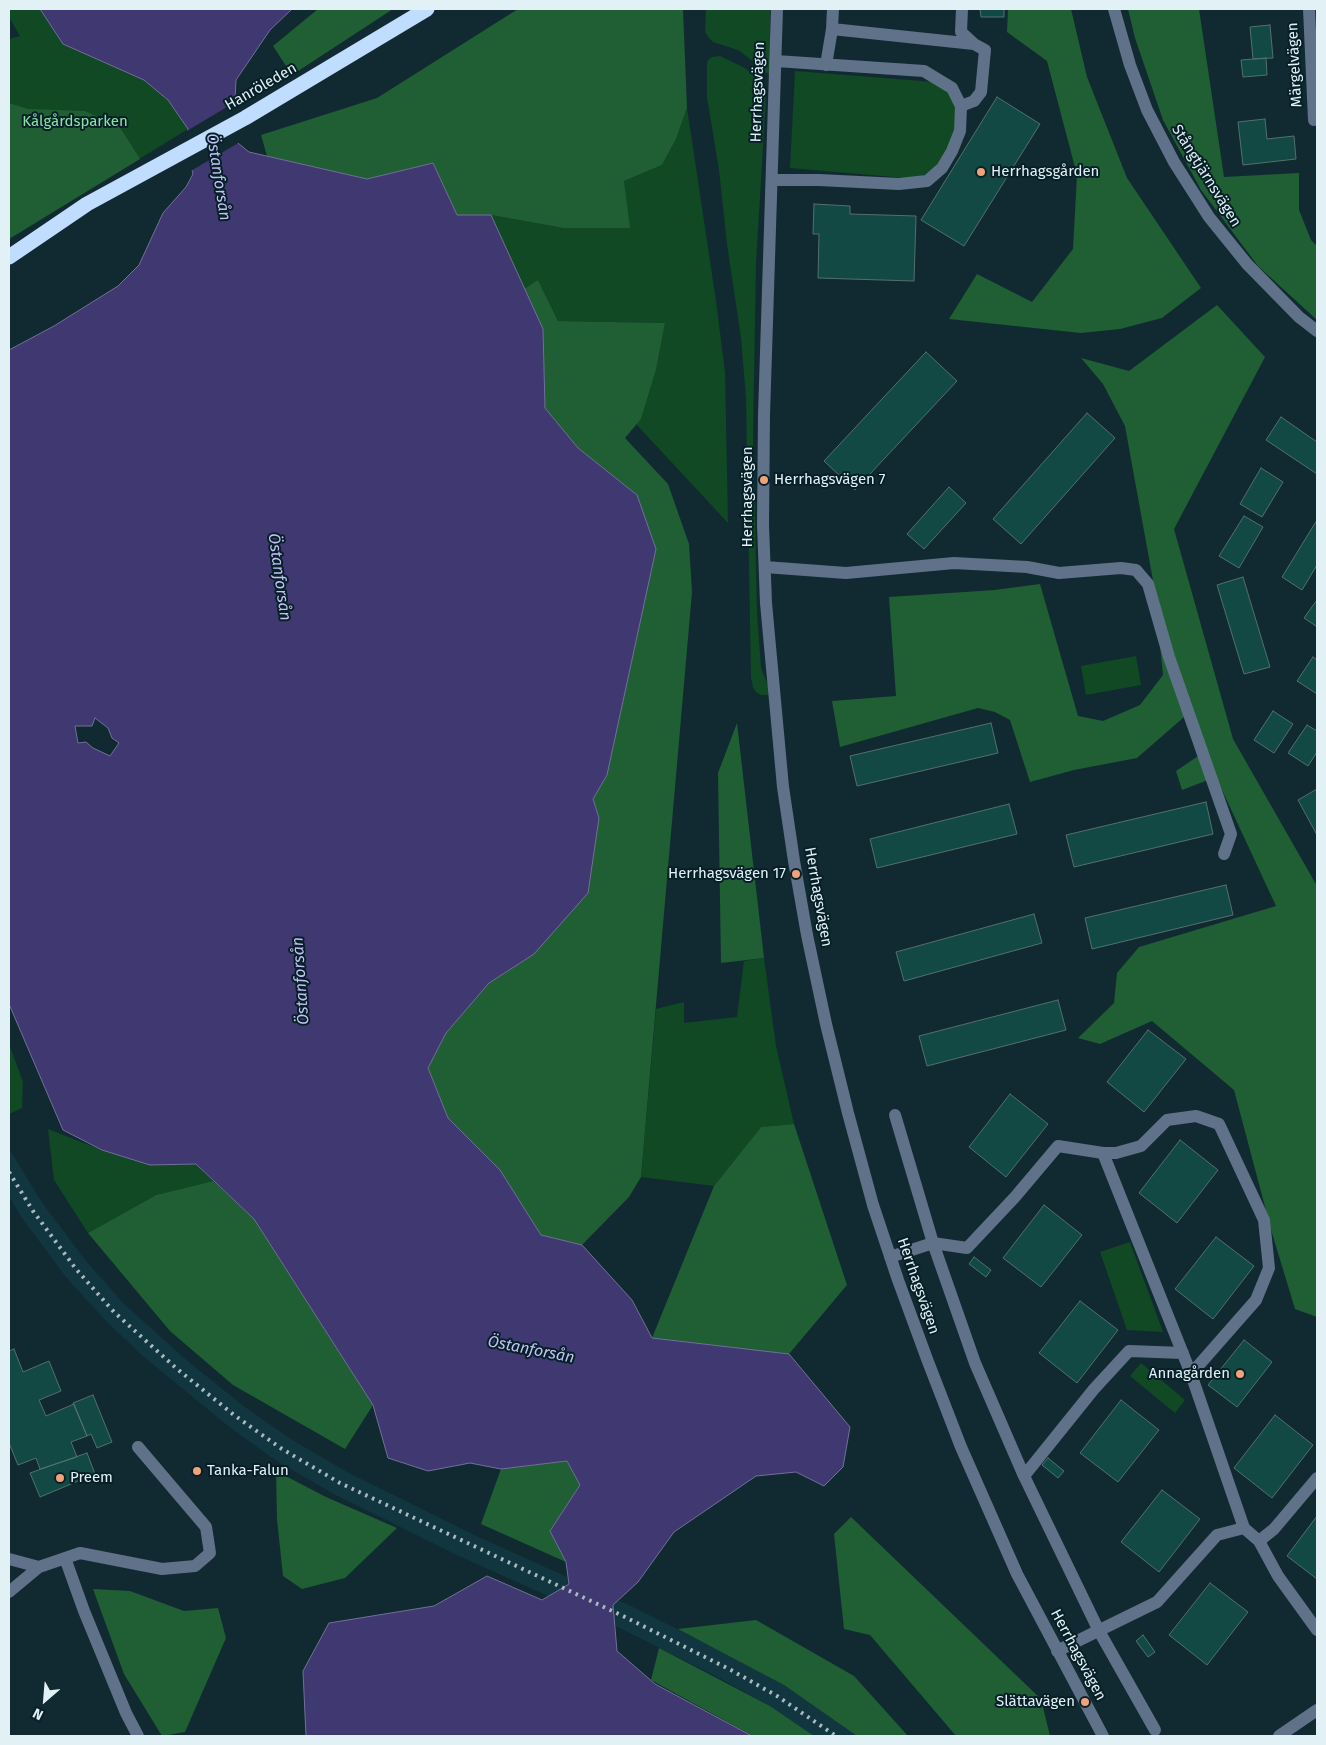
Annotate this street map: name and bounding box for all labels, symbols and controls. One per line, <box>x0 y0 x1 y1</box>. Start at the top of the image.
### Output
street label: Märgelvägen <box>1284 22 1306 108</box>
street label: Herrhagsvägen <box>747 41 769 143</box>
street label: Hanröleden <box>222 59 300 115</box>
park label: Kålgårdsparken <box>22 113 128 131</box>
street label: Stångtjärnsvägen <box>1167 122 1245 230</box>
water label: Östanforsån <box>202 132 234 222</box>
place label: Herrhagsgården <box>991 163 1099 181</box>
marker: Herrhagsgården <box>975 166 987 178</box>
street label: Herrhagsvägen <box>739 447 757 547</box>
place label: Herrhagsvägen 7 <box>774 471 886 489</box>
marker: Herrhagsvägen 7 <box>758 474 770 486</box>
water label: Östanforsån <box>263 532 295 622</box>
street label: Herrhagsvägen <box>800 846 836 948</box>
place label: Herrhagsvägen 17 <box>668 865 786 883</box>
marker: Herrhagsvägen 17 <box>790 868 802 880</box>
water label: Östanforsån <box>288 936 314 1026</box>
street label: Herrhagsvägen <box>893 1235 943 1337</box>
water label: Östanforsån <box>486 1332 576 1368</box>
place label: Annagården <box>1149 1365 1230 1383</box>
marker: Annagården <box>1234 1368 1246 1380</box>
place label: Tanka-Falun <box>207 1462 289 1480</box>
marker: Tanka-Falun <box>191 1465 203 1477</box>
place label: Preem <box>70 1469 113 1487</box>
marker: Preem <box>54 1472 66 1484</box>
street label: Herrhagsvägen <box>1046 1606 1110 1704</box>
north arrow <box>20 1675 70 1725</box>
place label: Slättavägen <box>996 1693 1075 1711</box>
marker: Slättavägen <box>1079 1696 1091 1708</box>
text: N <box>30 1704 46 1723</box>

